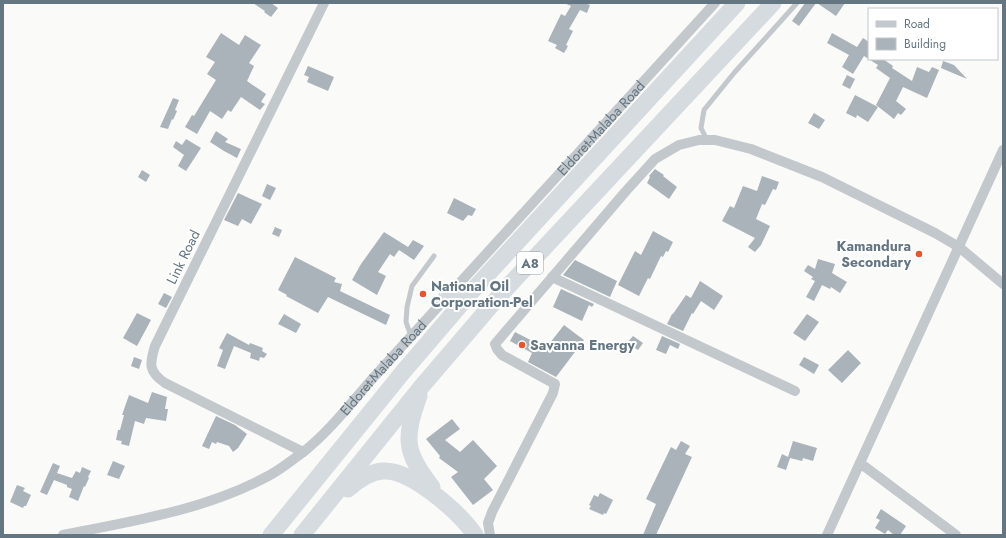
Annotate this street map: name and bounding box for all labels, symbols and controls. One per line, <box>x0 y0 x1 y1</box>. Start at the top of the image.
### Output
legend <box>868 8 998 60</box>
text: Road <box>904 15 930 33</box>
text: Building <box>904 35 946 53</box>
street label: Eldoret-Malaba Road <box>552 76 649 180</box>
street label: Link Road <box>161 227 205 287</box>
place label: Kamandura Secondary <box>837 236 912 272</box>
marker: Kamandura Secondary <box>914 249 924 259</box>
road number: A8 <box>517 252 543 274</box>
place label: National Oil Corporation-Pel <box>431 276 533 312</box>
marker: National Oil Corporation-Pel <box>418 289 428 299</box>
street label: Eldoret-Malaba Road <box>335 316 431 420</box>
place label: Savanna Energy <box>530 335 636 355</box>
marker: Savanna Energy <box>517 340 527 350</box>

